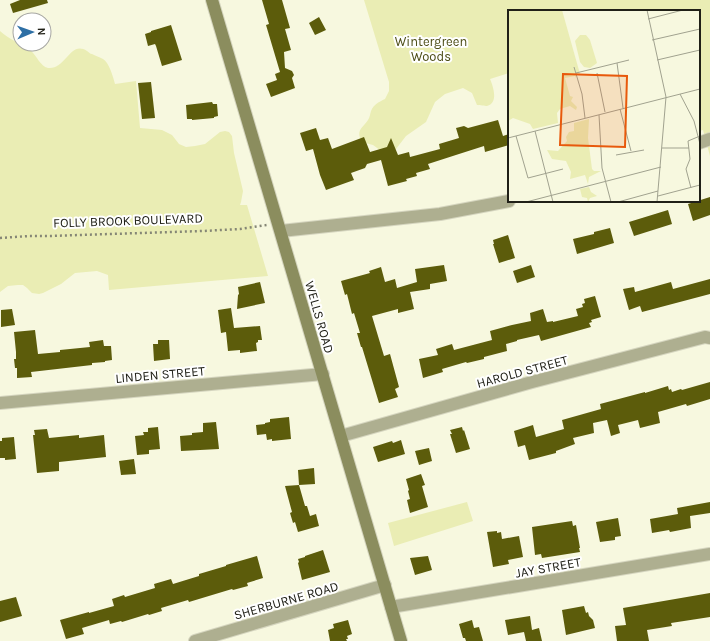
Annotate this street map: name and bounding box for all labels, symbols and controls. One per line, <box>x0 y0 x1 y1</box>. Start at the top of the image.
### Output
inset map <box>508 10 700 202</box>
north arrow <box>12 12 52 52</box>
text: N <box>35 27 48 36</box>
park label: Wintergreen Woods <box>395 34 467 64</box>
street label: FOLLY BROOK BOULEVARD <box>53 210 203 231</box>
street label: WELLS ROAD <box>302 279 337 355</box>
street label: HAROLD STREET <box>475 352 570 391</box>
street label: LINDEN STREET <box>115 363 206 386</box>
street label: JAY STREET <box>514 554 582 581</box>
street label: SHERBURNE ROAD <box>232 578 340 623</box>

